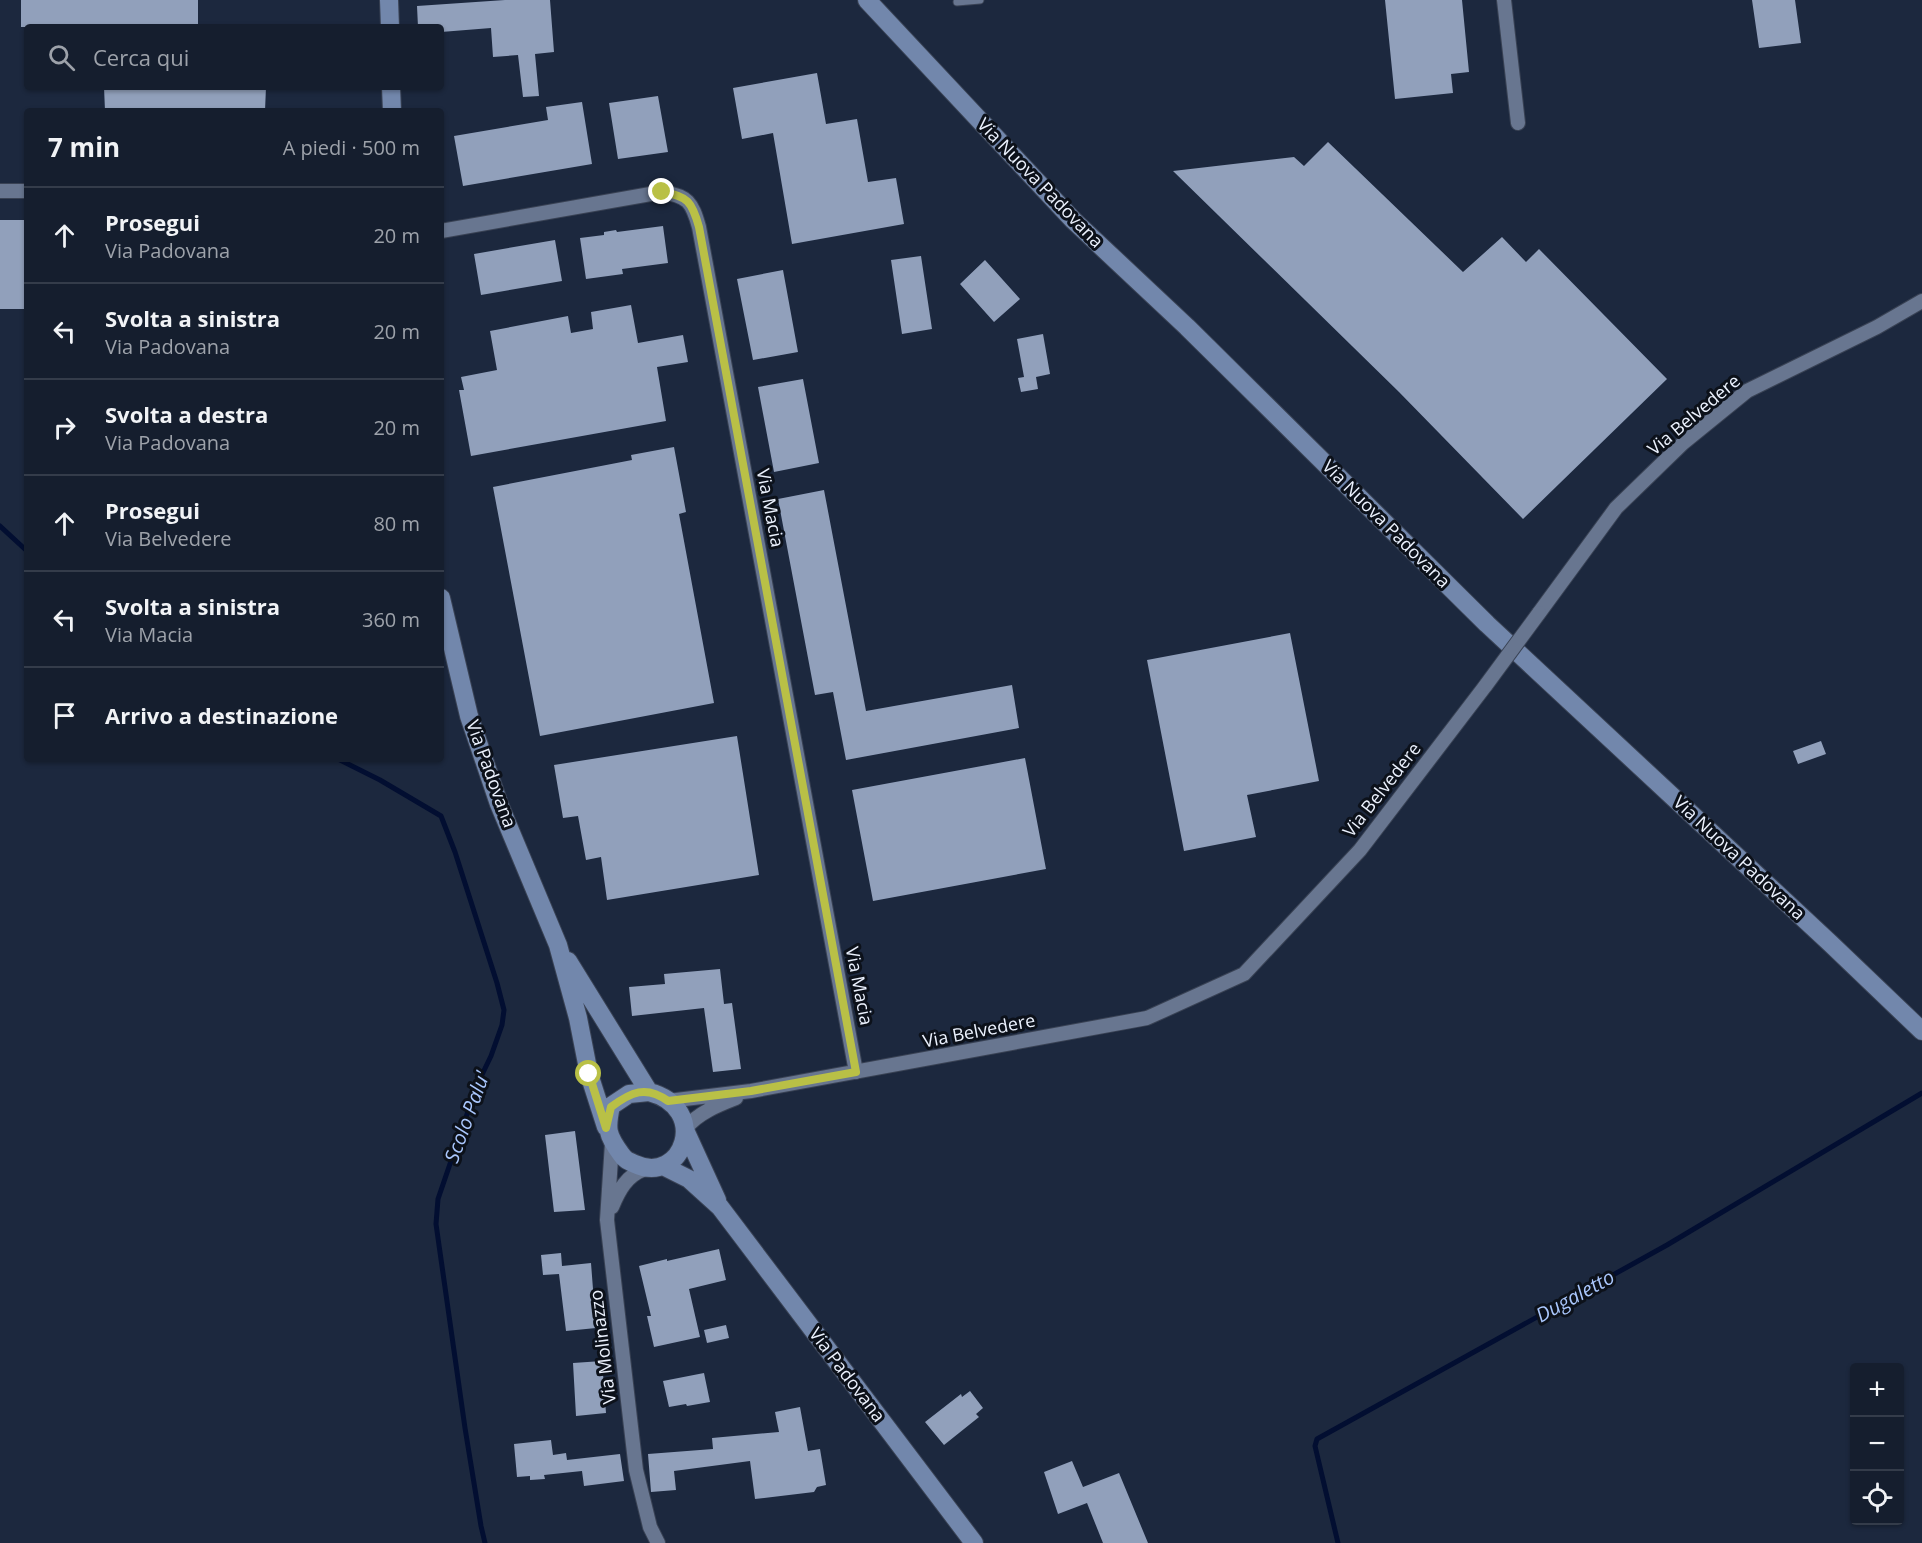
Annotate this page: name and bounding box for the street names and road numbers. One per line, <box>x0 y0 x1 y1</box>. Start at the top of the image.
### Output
street label: Via Nuova Padovana <box>972 112 1109 252</box>
street label: Via Belvedere <box>1642 368 1745 460</box>
street label: Via Nuova Padovana <box>1317 454 1456 593</box>
street label: Via Macia <box>752 467 790 549</box>
street label: Via Padovana <box>461 717 522 831</box>
street label: Via Belvedere <box>1337 737 1426 842</box>
street label: Via Nuova Padovana <box>1669 790 1811 925</box>
street label: Via Macia <box>841 945 879 1027</box>
street label: Via Belvedere <box>921 1007 1037 1053</box>
street label: Via Molinazzo <box>583 1289 621 1406</box>
street label: Via Padovana <box>804 1322 891 1427</box>

